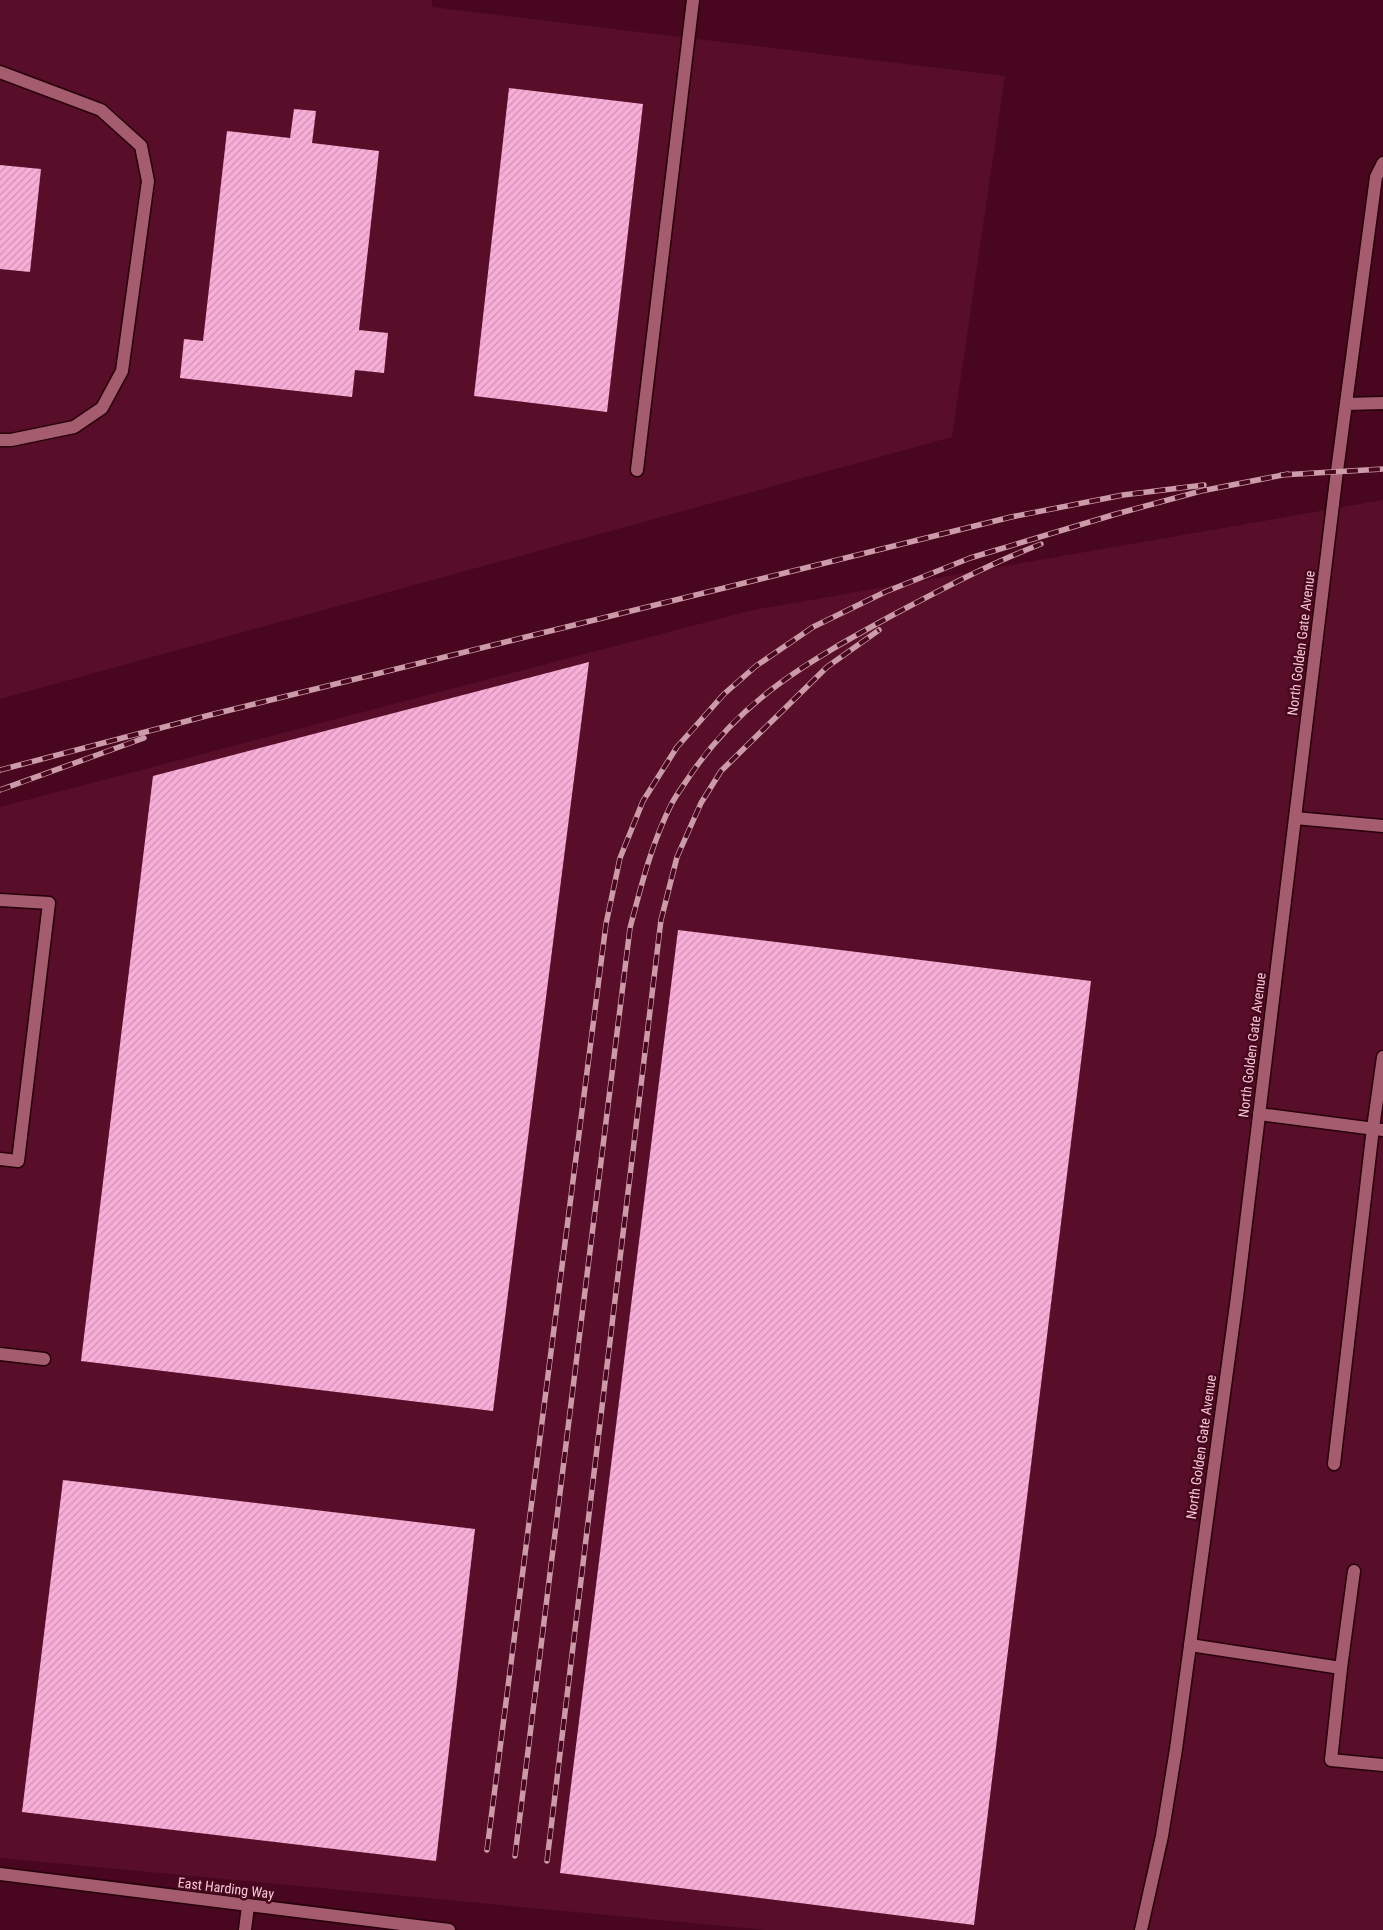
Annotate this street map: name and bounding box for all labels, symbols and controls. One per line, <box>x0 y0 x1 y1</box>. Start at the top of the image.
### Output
street label: North Golden Gate Avenue <box>1284 569 1318 716</box>
street label: North Golden Gate Avenue <box>1235 971 1269 1118</box>
street label: North Golden Gate Avenue <box>1183 1373 1219 1520</box>
street label: East Harding Way <box>177 1874 275 1902</box>

